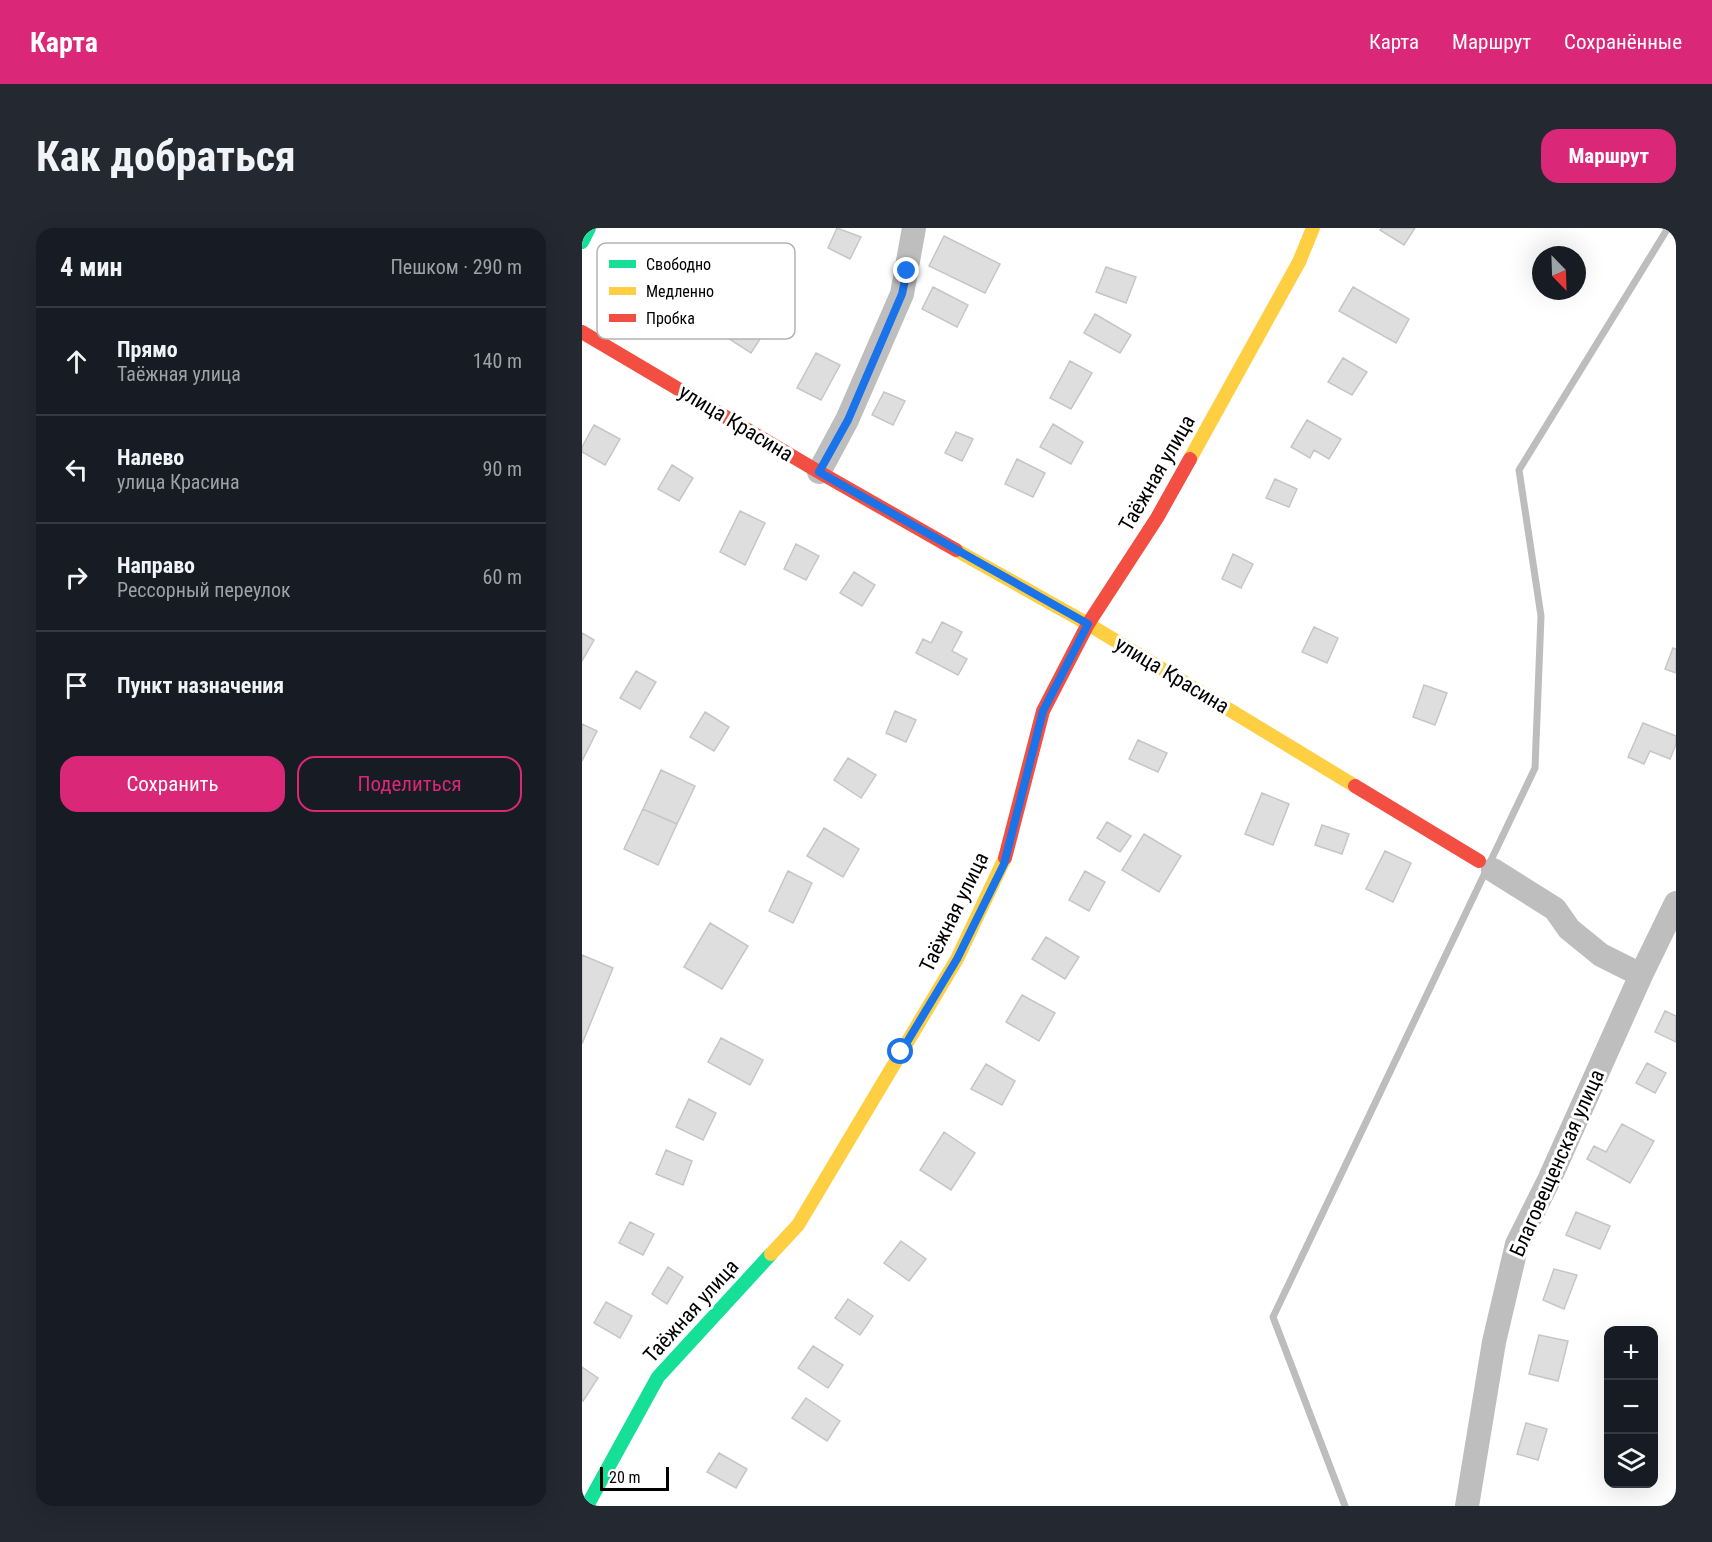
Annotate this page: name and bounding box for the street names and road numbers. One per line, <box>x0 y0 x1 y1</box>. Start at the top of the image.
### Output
street label: улица Красина <box>675 380 797 466</box>
street label: Таёжная улица <box>1114 411 1200 535</box>
street label: улица Красина <box>1111 632 1233 718</box>
street label: Таёжная улица <box>915 848 993 976</box>
street label: Благовещенская улица <box>1505 1066 1609 1260</box>
street label: Таёжная улица <box>639 1255 743 1367</box>

